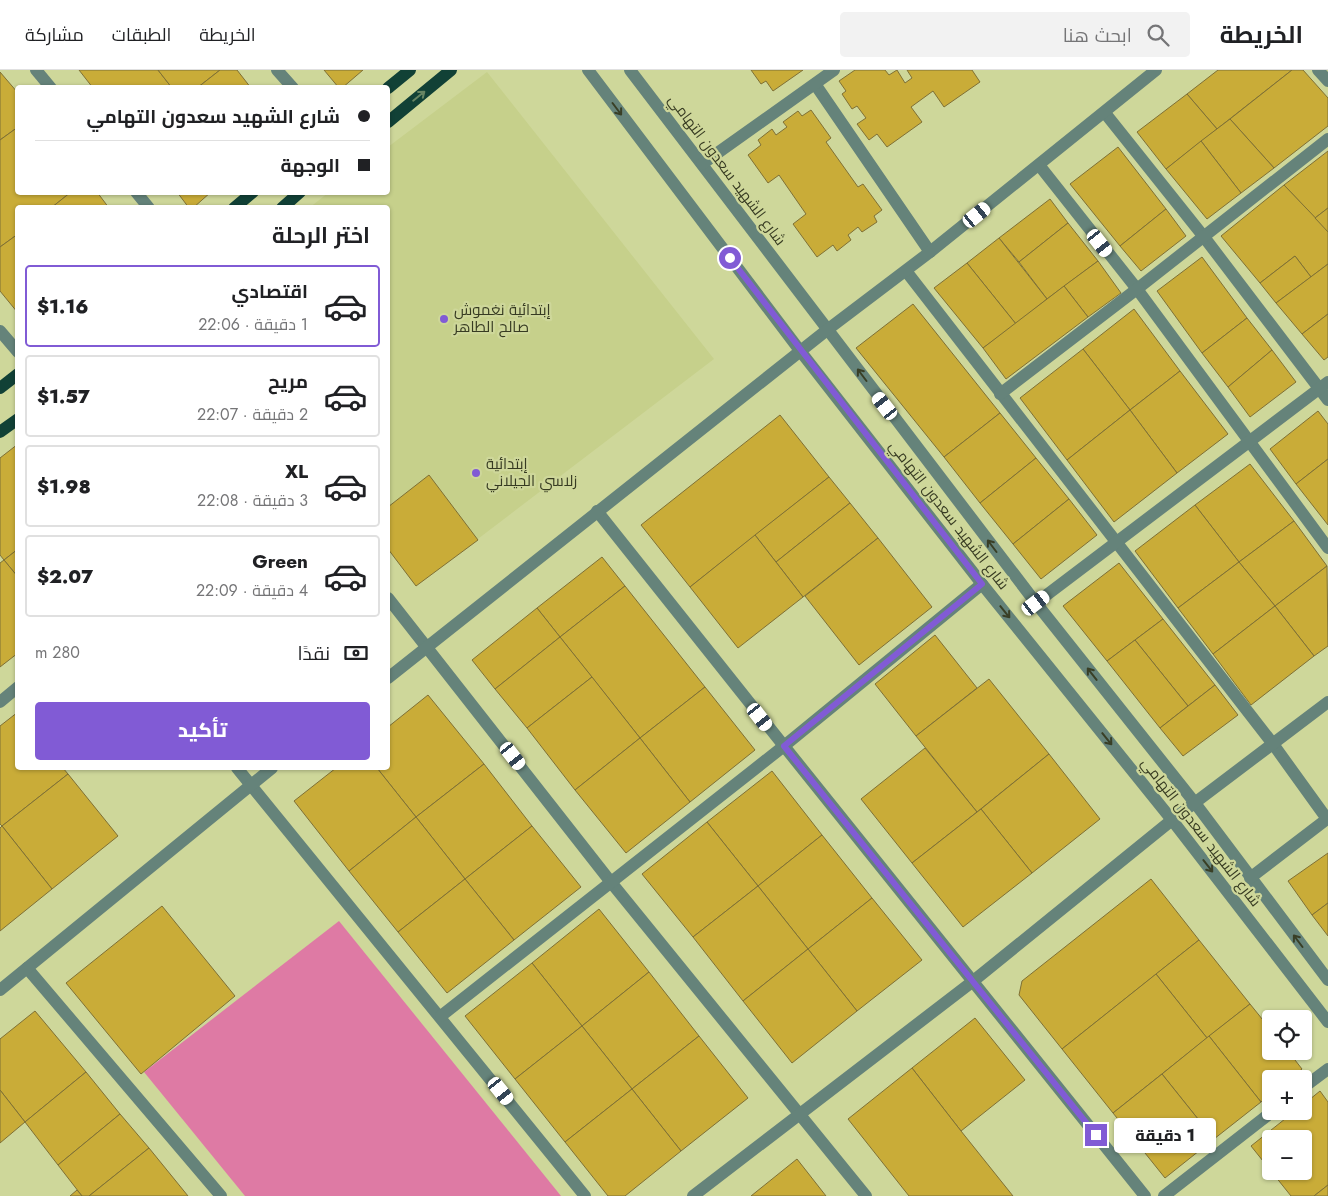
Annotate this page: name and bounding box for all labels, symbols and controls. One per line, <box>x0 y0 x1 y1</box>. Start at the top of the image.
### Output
search box <box>840 12 1190 57</box>
text: الخريطة <box>1220 17 1303 52</box>
icon: search <box>1144 21 1172 49</box>
text: مشاركة <box>25 22 84 48</box>
text: الطبقات <box>112 22 171 48</box>
text: الخريطة <box>199 22 256 48</box>
text: ابحث هنا <box>1063 22 1132 49</box>
one-way arrow <box>413 90 426 101</box>
street label: شارع الشهيد سعدون التهامي <box>662 90 791 251</box>
one-way arrow <box>612 102 623 115</box>
text: شارع الشهيد سعدون التهامي <box>86 103 340 130</box>
text: الوجهة <box>280 152 340 179</box>
car <box>960 200 993 230</box>
text: اختر الرحلة <box>272 219 370 251</box>
car <box>1084 227 1115 259</box>
route start <box>719 247 741 269</box>
text: اقتصادي <box>232 278 308 305</box>
icon: car <box>323 284 368 329</box>
text: $1.16 <box>37 293 89 320</box>
place label: إبتدائية نغموش صالح الطاهر <box>453 299 551 338</box>
text: 1 دقيقة · 22:06 <box>198 313 308 336</box>
marker: إبتدائية نغموش صالح الطاهر <box>438 313 450 325</box>
text: مريح <box>268 368 308 395</box>
one-way arrow <box>856 369 867 382</box>
icon: car <box>323 374 368 419</box>
text: $1.57 <box>37 383 90 410</box>
car <box>869 390 900 422</box>
text: 2 دقيقة · 22:07 <box>197 403 308 426</box>
street label: شارع الشهيد سعدون التهامي <box>883 436 1014 595</box>
place label: إبتدائية زلاسي الجيلاني <box>486 453 577 493</box>
text: XL <box>285 458 308 485</box>
icon: car <box>323 464 368 509</box>
marker: إبتدائية زلاسي الجيلاني <box>470 467 482 479</box>
text: $1.98 <box>37 473 91 500</box>
text: 3 دقيقة · 22:08 <box>197 489 308 512</box>
one-way arrow <box>987 540 998 553</box>
text: Green <box>252 548 308 575</box>
icon: car <box>323 554 368 599</box>
text: $2.07 <box>37 563 93 590</box>
text: 4 دقيقة · 22:09 <box>196 579 308 602</box>
car <box>1019 588 1052 618</box>
one-way arrow <box>999 605 1010 618</box>
icon: cash <box>342 639 370 667</box>
text: نقدًا <box>298 640 330 667</box>
text: 280 m <box>35 641 80 664</box>
one-way arrow <box>1087 667 1098 680</box>
car <box>744 701 775 733</box>
button: تأكيد <box>35 702 370 760</box>
one-way arrow <box>1101 732 1112 745</box>
car <box>497 740 528 772</box>
street label: شارع الشهيد سعدون التهامي <box>1135 753 1266 912</box>
one-way arrow <box>1202 859 1213 872</box>
one-way arrow <box>1293 935 1304 948</box>
map controls <box>1262 1010 1312 1180</box>
button: locate <box>1262 1010 1312 1060</box>
button: + <box>1262 1070 1312 1120</box>
car <box>485 1075 516 1107</box>
callout: 1 دقيقة <box>1114 1118 1216 1152</box>
route end <box>1085 1124 1107 1146</box>
text: 1 دقيقة <box>1135 1124 1195 1147</box>
button: − <box>1262 1130 1312 1180</box>

